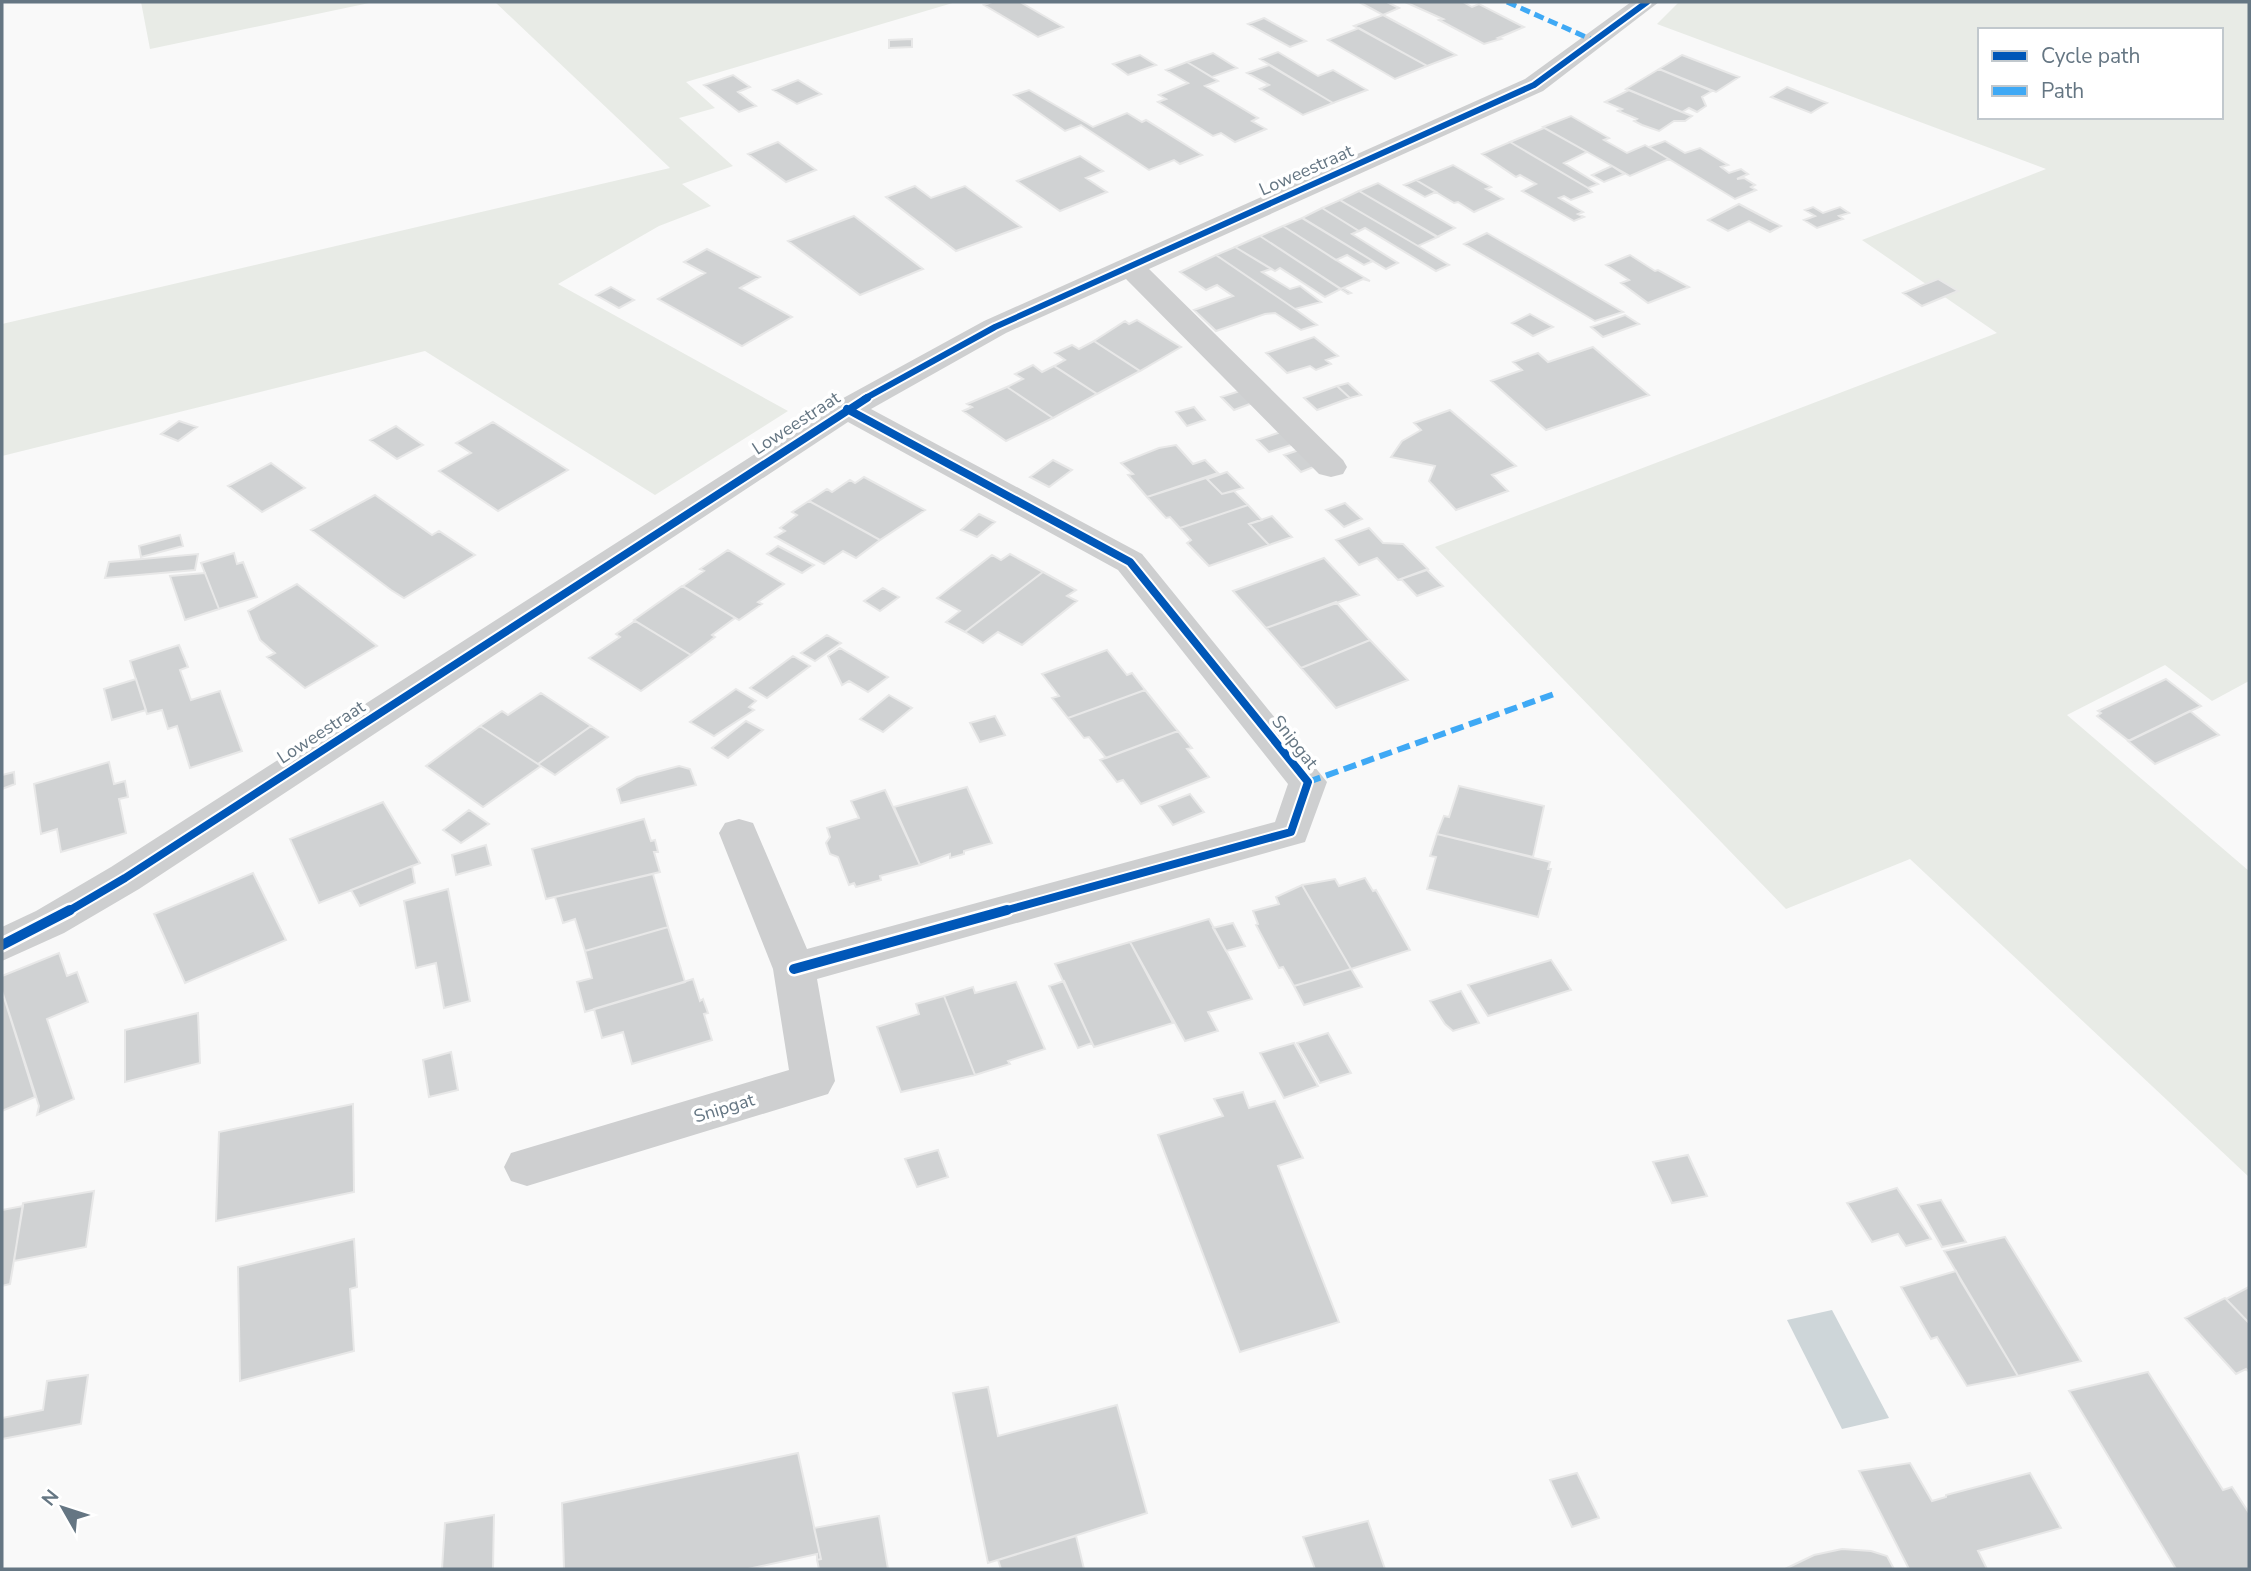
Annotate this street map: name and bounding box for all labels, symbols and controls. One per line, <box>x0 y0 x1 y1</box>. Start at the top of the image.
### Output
legend <box>1978 28 2223 119</box>
text: Cycle path <box>2041 42 2140 70</box>
text: Path <box>2041 77 2084 105</box>
street label: Loweestraat <box>1255 138 1357 201</box>
street label: Loweestraat <box>747 385 845 460</box>
street label: Loweestraat <box>272 694 370 769</box>
street label: Snipgat <box>1266 710 1324 775</box>
street label: Snipgat <box>691 1087 758 1129</box>
north arrow <box>28 1473 98 1543</box>
text: N <box>36 1484 65 1512</box>

